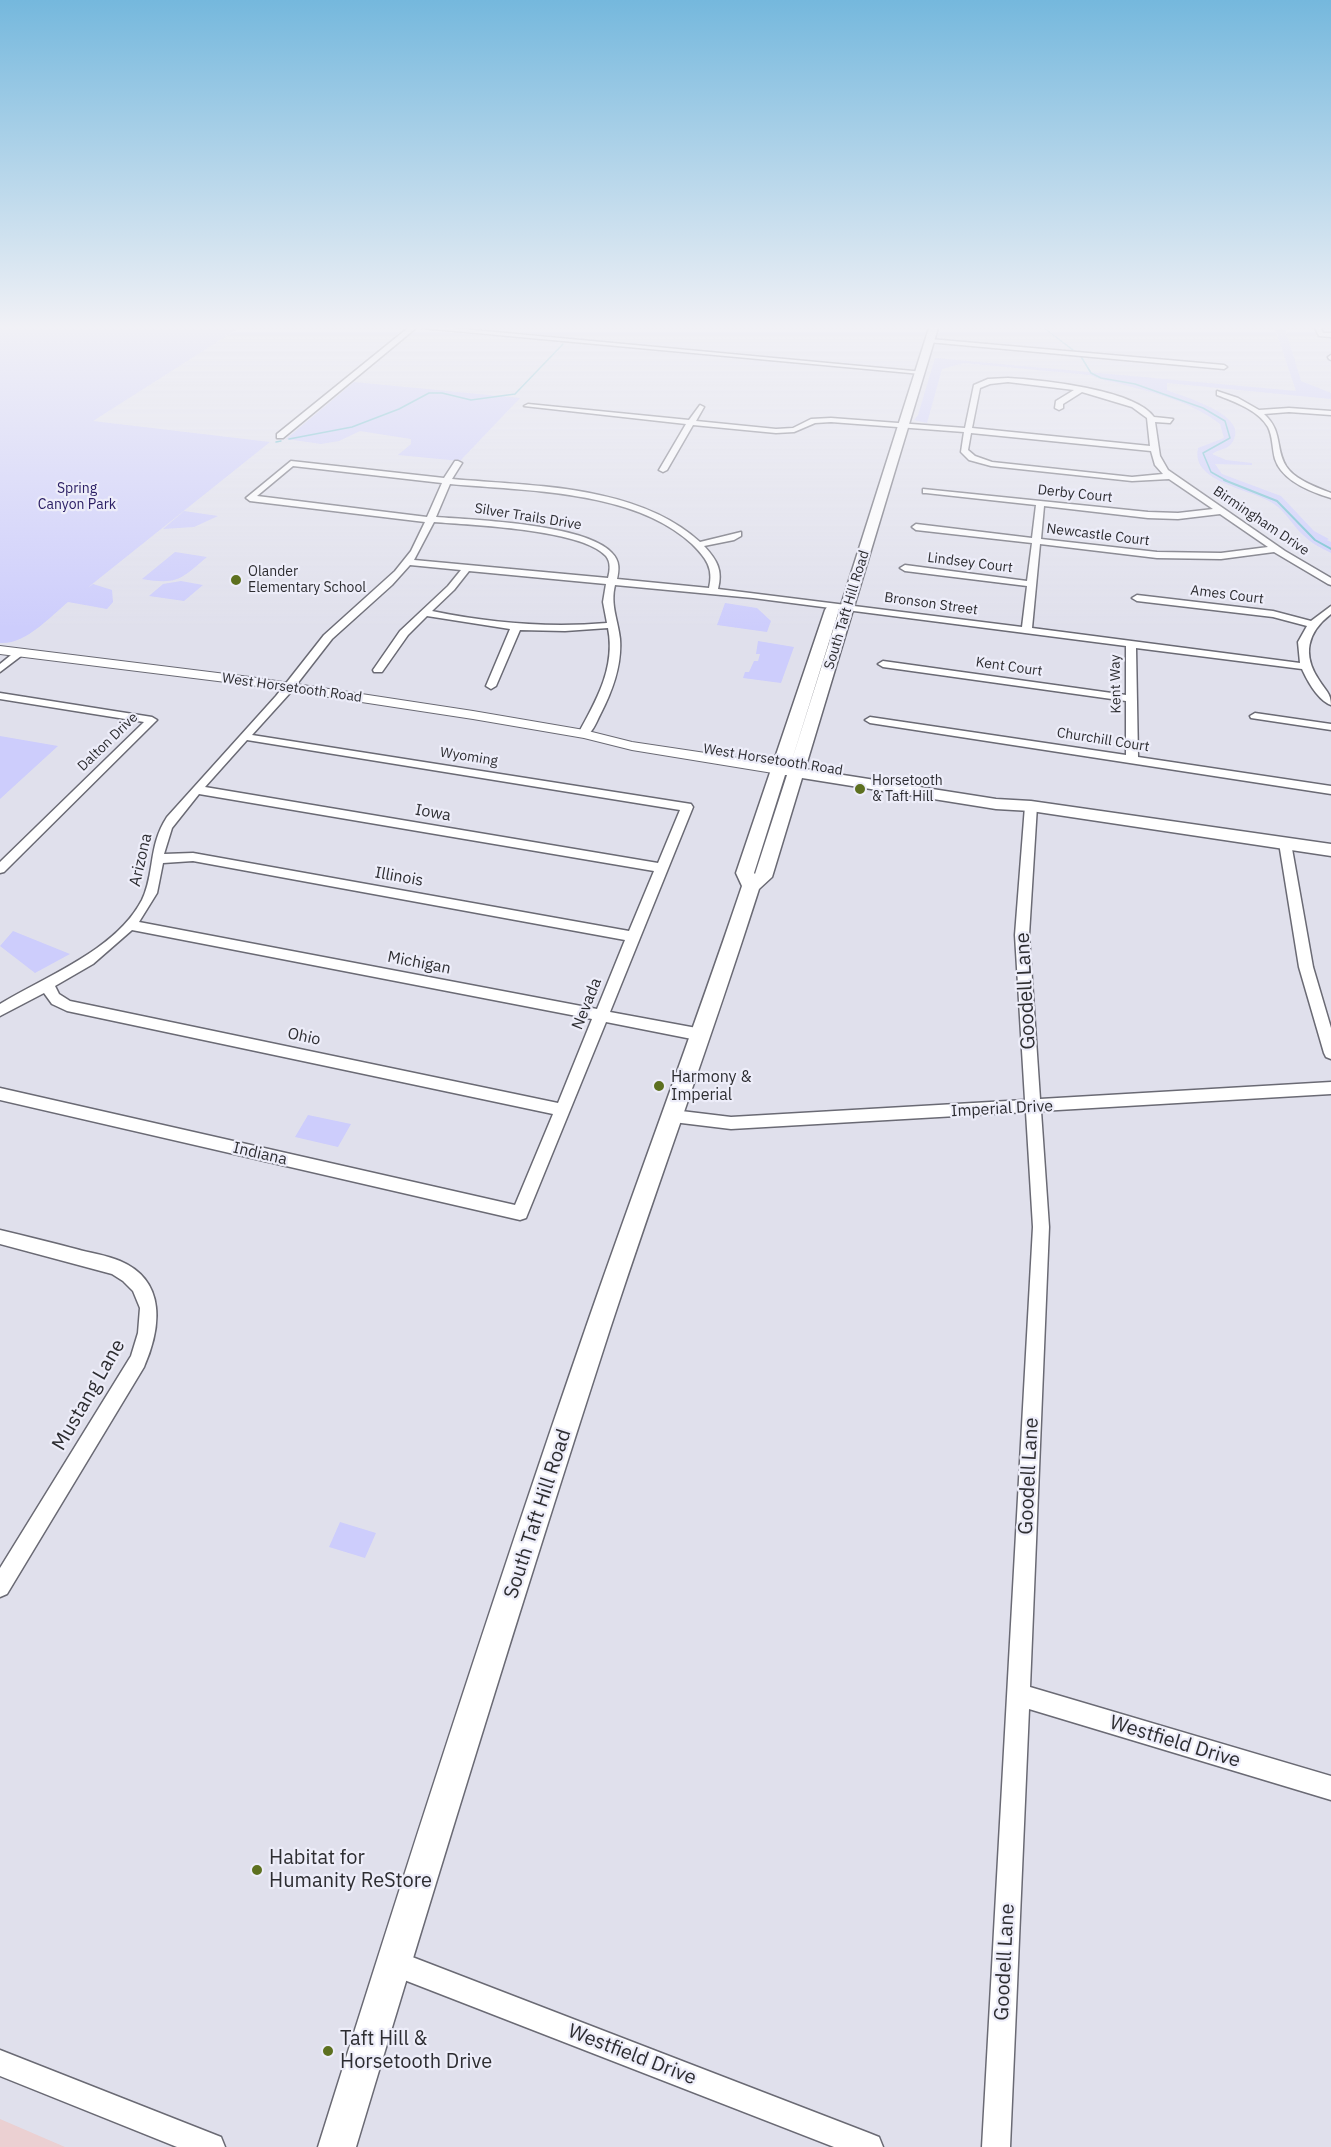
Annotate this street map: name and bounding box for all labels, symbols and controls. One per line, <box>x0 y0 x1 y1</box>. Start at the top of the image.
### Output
park label: Spring Canyon Park <box>38 481 116 514</box>
street label: Derby Court <box>1037 482 1113 506</box>
street label: Birmingham Drive <box>1210 483 1312 559</box>
street label: Silver Trails Drive <box>473 500 583 534</box>
street label: Newcastle Court <box>1045 520 1151 550</box>
street label: South Taft Hill Road <box>821 548 873 672</box>
street label: Lindsey Court <box>926 549 1014 577</box>
place label: Olander Elementary School <box>248 564 366 596</box>
marker: Olander Elementary School <box>229 573 243 587</box>
street label: Ames Court <box>1189 582 1265 608</box>
street label: Bronson Street <box>883 589 979 619</box>
street label: Kent Court <box>975 654 1043 680</box>
street label: Kent Way <box>1107 654 1125 714</box>
street label: West Horsetooth Road <box>221 670 363 706</box>
street label: Dalton Drive <box>74 709 142 775</box>
street label: Churchill Court <box>1055 724 1151 756</box>
street label: West Horsetooth Road <box>702 741 844 779</box>
street label: Wyoming <box>439 744 499 770</box>
place label: Horsetooth & Taft Hill <box>872 773 943 806</box>
marker: Horsetooth & Taft Hill <box>853 782 867 796</box>
street label: Iowa <box>414 800 452 826</box>
street label: Arizona <box>126 832 156 888</box>
street label: Illinois <box>373 863 425 891</box>
street label: Goodell Lane <box>1011 932 1041 1050</box>
street label: Michigan <box>386 947 452 979</box>
street label: Nevada <box>568 975 606 1033</box>
street label: Ohio <box>286 1024 322 1050</box>
place label: Harmony & Imperial <box>671 1067 751 1105</box>
marker: Harmony & Imperial <box>652 1079 666 1093</box>
street label: Imperial Drive <box>951 1097 1053 1121</box>
street label: Indiana <box>231 1138 289 1170</box>
street label: Mustang Lane <box>47 1335 131 1455</box>
street label: Goodell Lane <box>1014 1417 1044 1535</box>
street label: South Taft Hill Road <box>499 1426 577 1602</box>
street label: Westfield Drive <box>1107 1711 1243 1773</box>
place label: Habitat for Humanity ReStore <box>269 1846 432 1893</box>
marker: Habitat for Humanity ReStore <box>250 1863 264 1877</box>
street label: Goodell Lane <box>990 1903 1020 2021</box>
street label: Westfield Drive <box>564 2020 700 2090</box>
place label: Taft Hill & Horsetooth Drive <box>340 2027 492 2074</box>
marker: Taft Hill & Horsetooth Drive <box>321 2044 335 2058</box>

